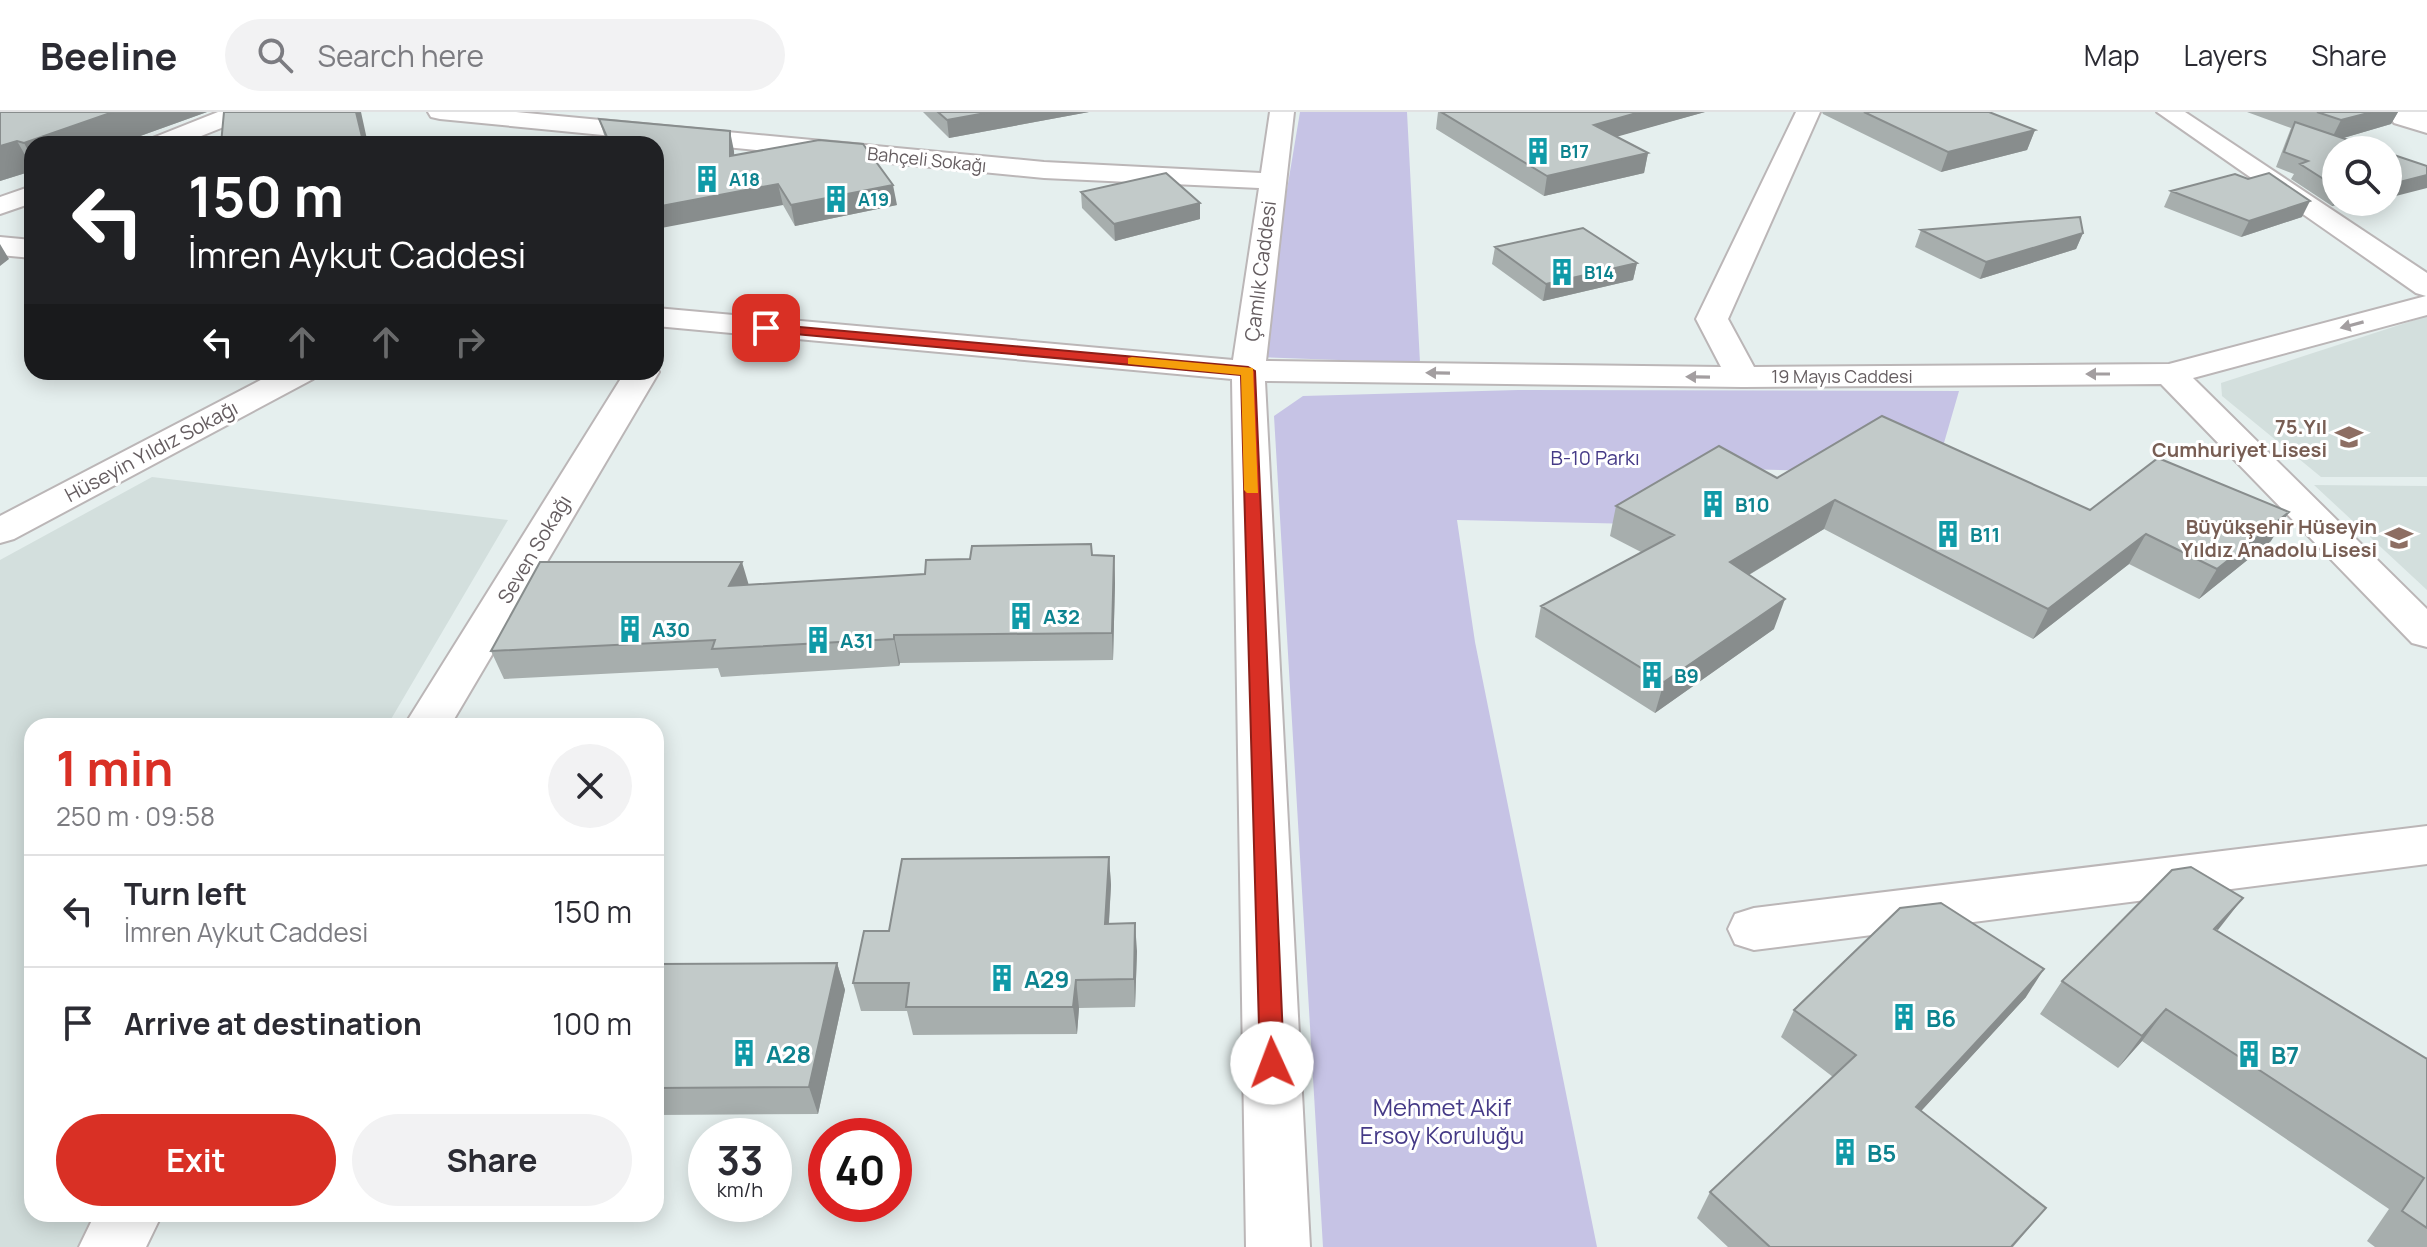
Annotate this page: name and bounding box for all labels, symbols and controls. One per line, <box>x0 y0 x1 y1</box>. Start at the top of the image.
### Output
search box <box>225 19 785 91</box>
text: Beeline <box>40 29 177 81</box>
icon: search <box>253 33 297 77</box>
text: Search here <box>317 35 484 76</box>
text: Map <box>2084 36 2140 74</box>
text: Layers <box>2184 36 2267 74</box>
text: Share <box>2311 36 2387 74</box>
building icon: B17 <box>1523 136 1553 166</box>
map controls <box>2322 136 2402 216</box>
button: search <box>2322 136 2402 216</box>
place label: B17 <box>1560 139 1589 163</box>
street label: Bahçeli Sokağı <box>866 141 988 177</box>
text: 150 m <box>188 157 344 234</box>
building icon: A18 <box>692 164 722 194</box>
place label: A18 <box>729 167 760 191</box>
icon: left <box>56 168 160 272</box>
building icon: A19 <box>821 184 851 214</box>
place label: A19 <box>858 187 889 211</box>
street label: Çamlık Caddesi <box>1238 199 1282 343</box>
text: İmren Aykut Caddesi <box>188 230 526 279</box>
building icon: B14 <box>1547 257 1577 287</box>
place label: B14 <box>1584 260 1614 284</box>
pin <box>732 294 800 362</box>
icon: arrive <box>744 306 788 350</box>
one-way arrow <box>2339 319 2363 332</box>
icon: left <box>196 320 240 364</box>
icon: ahead <box>280 320 324 364</box>
icon: ahead <box>364 320 408 364</box>
icon: right <box>448 320 492 364</box>
street label: 19 Mayıs Caddesi <box>1771 364 1913 388</box>
one-way arrow <box>1425 367 1450 380</box>
one-way arrow <box>2085 368 2110 380</box>
one-way arrow <box>1685 370 1710 383</box>
street label: Hüseyin Yıldız Sokağı <box>60 394 242 508</box>
place label: 75.Yıl Cumhuriyet Lisesi <box>2152 413 2327 463</box>
school or university icon: 75.Yıl Cumhuriyet Lisesi <box>2334 422 2364 452</box>
park label: B-10 Parkı <box>1550 444 1640 471</box>
building icon: B10 <box>1698 489 1728 519</box>
street label: Seven Sokağı <box>491 490 577 608</box>
place label: B10 <box>1735 491 1770 518</box>
place label: Büyükşehir Hüseyin Yıldız Anadolu Lisesi <box>2181 513 2377 563</box>
building icon: B11 <box>1933 519 1963 549</box>
place label: B11 <box>1970 521 2000 548</box>
school or university icon: Büyükşehir Hüseyin Yıldız Anadolu Lisesi <box>2384 523 2414 553</box>
building icon: A32 <box>1006 601 1036 631</box>
place label: A32 <box>1043 603 1080 630</box>
building icon: A30 <box>615 614 645 644</box>
place label: A30 <box>652 616 690 643</box>
building icon: A31 <box>803 625 833 655</box>
place label: A31 <box>840 627 874 654</box>
building icon: B9 <box>1637 660 1667 690</box>
place label: B9 <box>1674 662 1699 689</box>
text: 1 min <box>56 735 173 800</box>
button: close <box>548 744 632 828</box>
text: 250 m · 09:58 <box>56 798 215 834</box>
text: Turn left <box>124 873 247 914</box>
icon: left <box>56 889 100 933</box>
text: 150 m <box>553 891 632 932</box>
text: İmren Aykut Caddesi <box>124 914 368 950</box>
place label: A29 <box>1024 962 1069 995</box>
building icon: A29 <box>987 963 1017 993</box>
icon: arrive <box>56 1001 100 1045</box>
place label: B6 <box>1926 1001 1956 1034</box>
building icon: B6 <box>1889 1002 1919 1032</box>
text: Arrive at destination <box>124 1003 422 1044</box>
text: 100 m <box>552 1003 632 1044</box>
position arrow <box>1230 1021 1314 1105</box>
place label: A28 <box>766 1037 811 1070</box>
building icon: A28 <box>729 1038 759 1068</box>
place label: B7 <box>2271 1038 2299 1071</box>
building icon: B7 <box>2234 1039 2264 1069</box>
park label: Mehmet Akif Ersoy Koruluğu <box>1360 1090 1524 1151</box>
button: Exit <box>56 1114 336 1206</box>
button: Share <box>352 1114 632 1206</box>
speed limit sign: 40 <box>808 1118 912 1222</box>
text: 33 <box>717 1132 763 1187</box>
place label: B5 <box>1867 1136 1896 1169</box>
building icon: B5 <box>1830 1137 1860 1167</box>
text: km/h <box>717 1176 763 1203</box>

